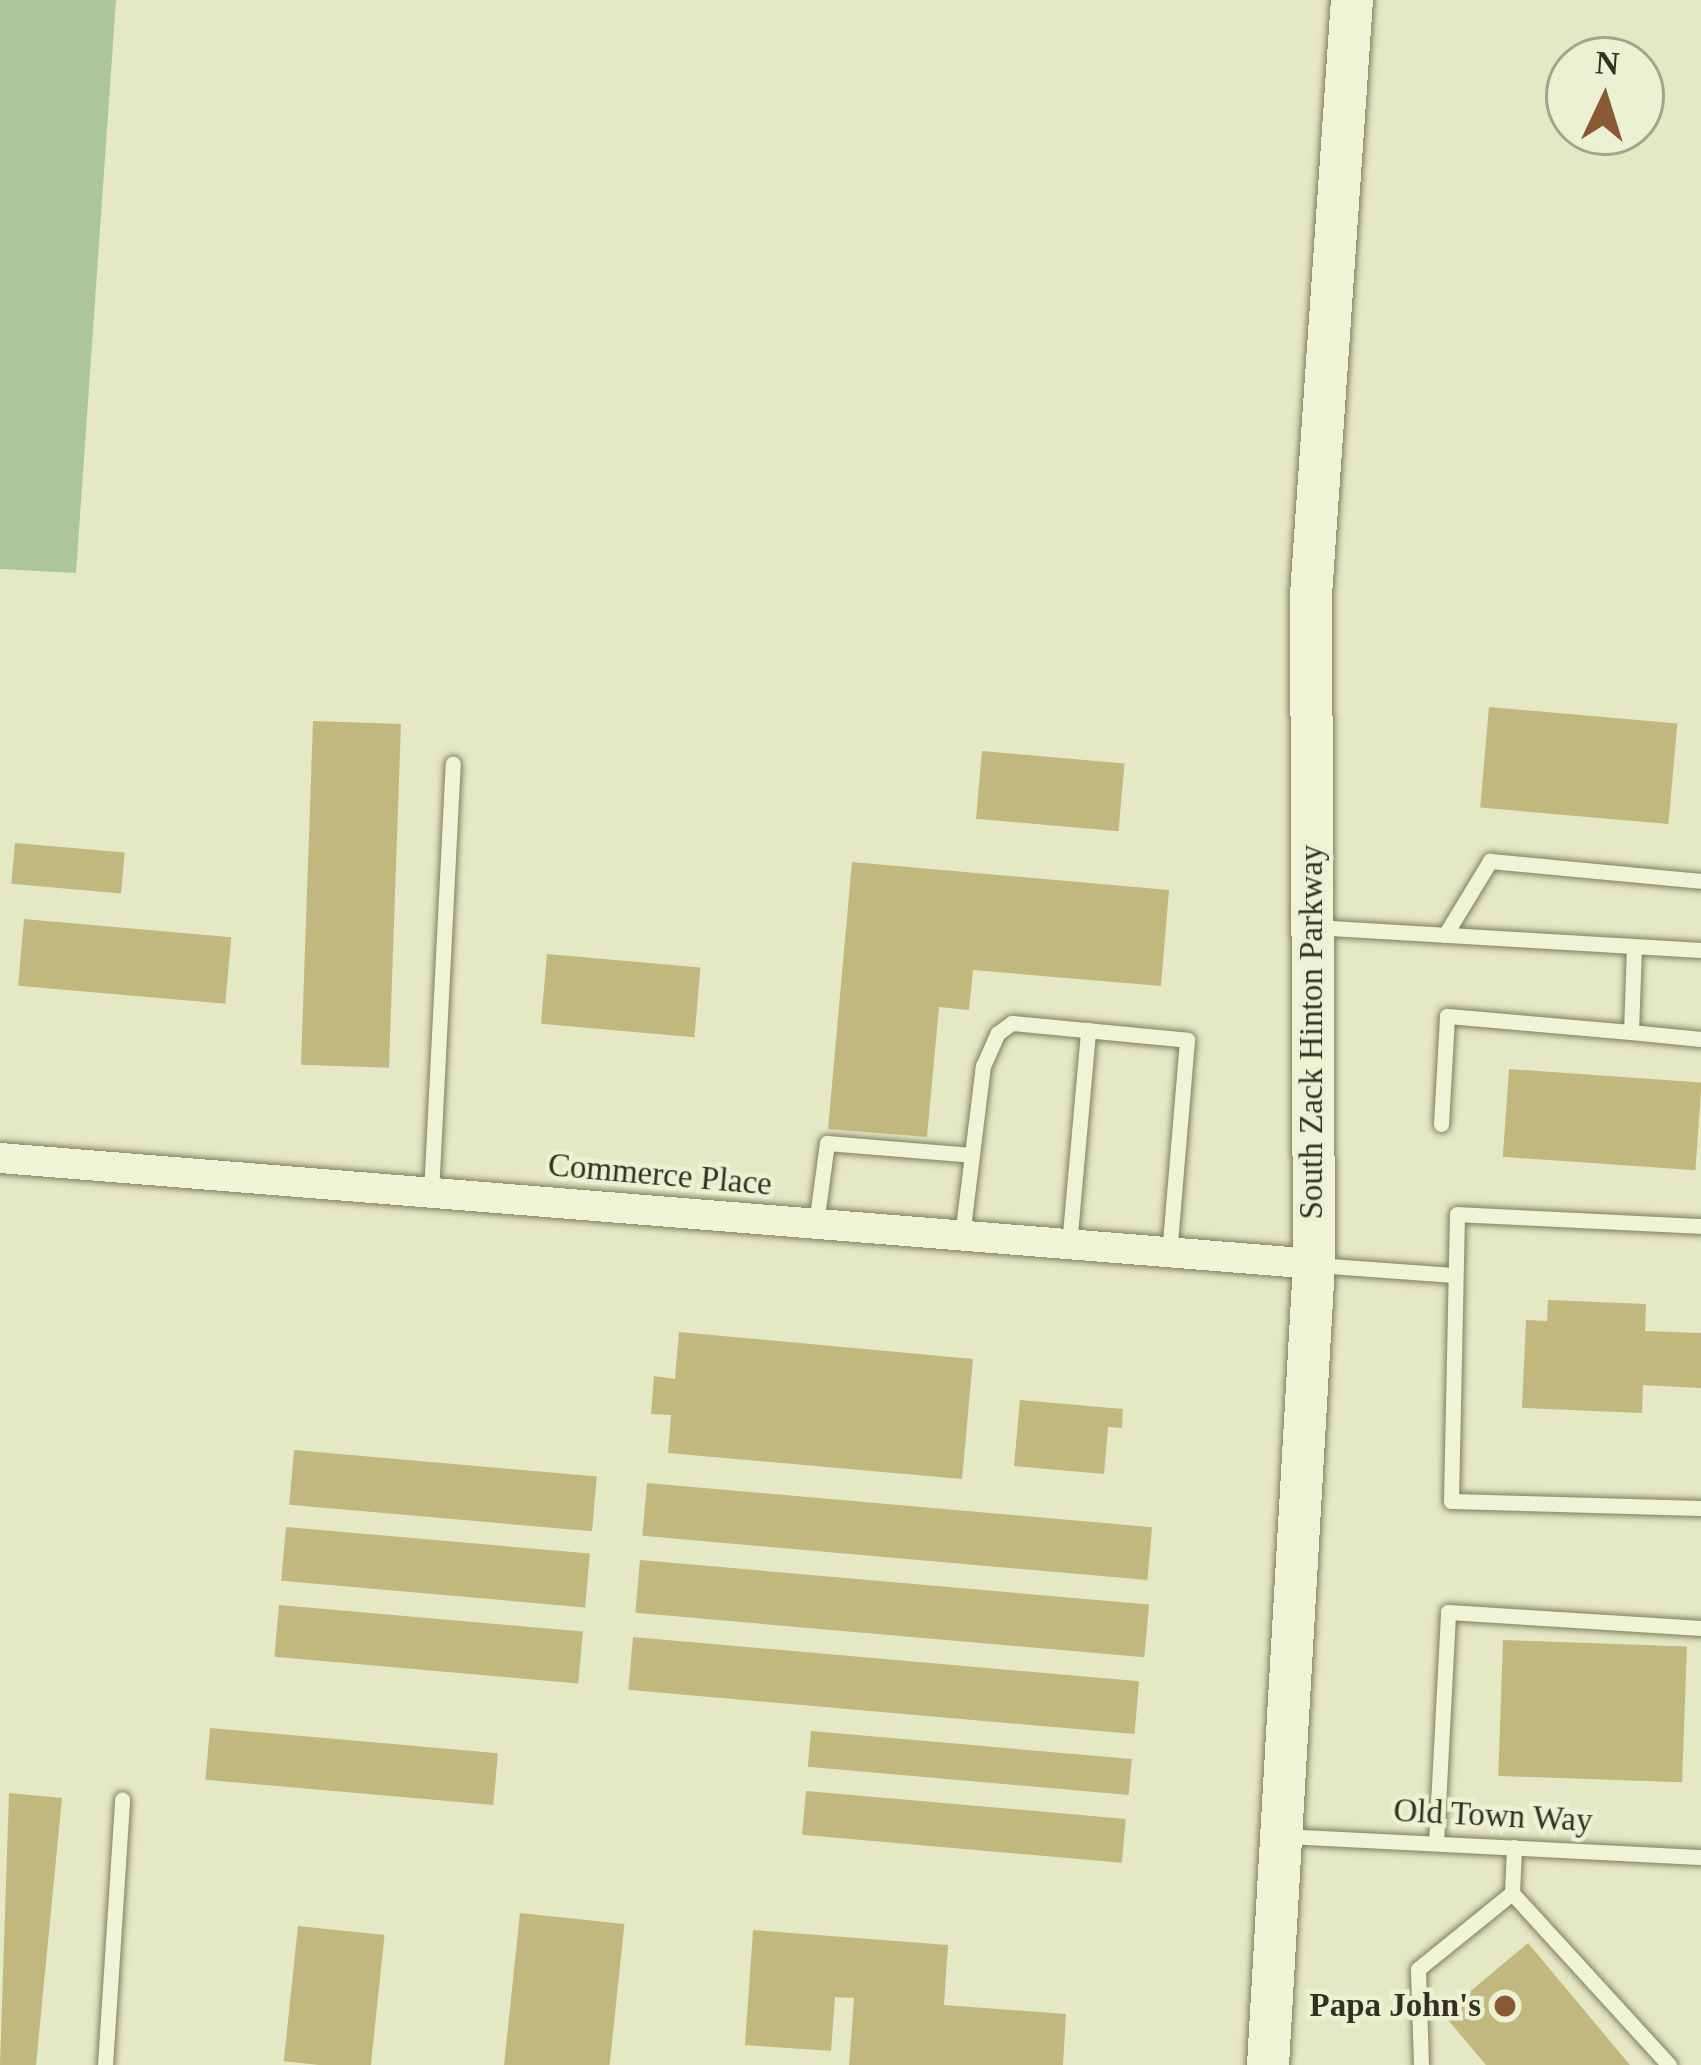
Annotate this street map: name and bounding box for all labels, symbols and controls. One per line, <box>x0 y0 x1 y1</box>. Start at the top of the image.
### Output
north arrow <box>1545 36 1665 156</box>
text: N <box>1594 44 1620 82</box>
street label: South Zack Hinton Parkway <box>1292 845 1332 1219</box>
street label: Commerce Place <box>546 1145 774 1205</box>
street label: Old Town Way <box>1392 1791 1594 1841</box>
place label: Papa John's <box>1310 1986 1481 2026</box>
marker: Papa John's <box>1492 1993 1518 2019</box>

